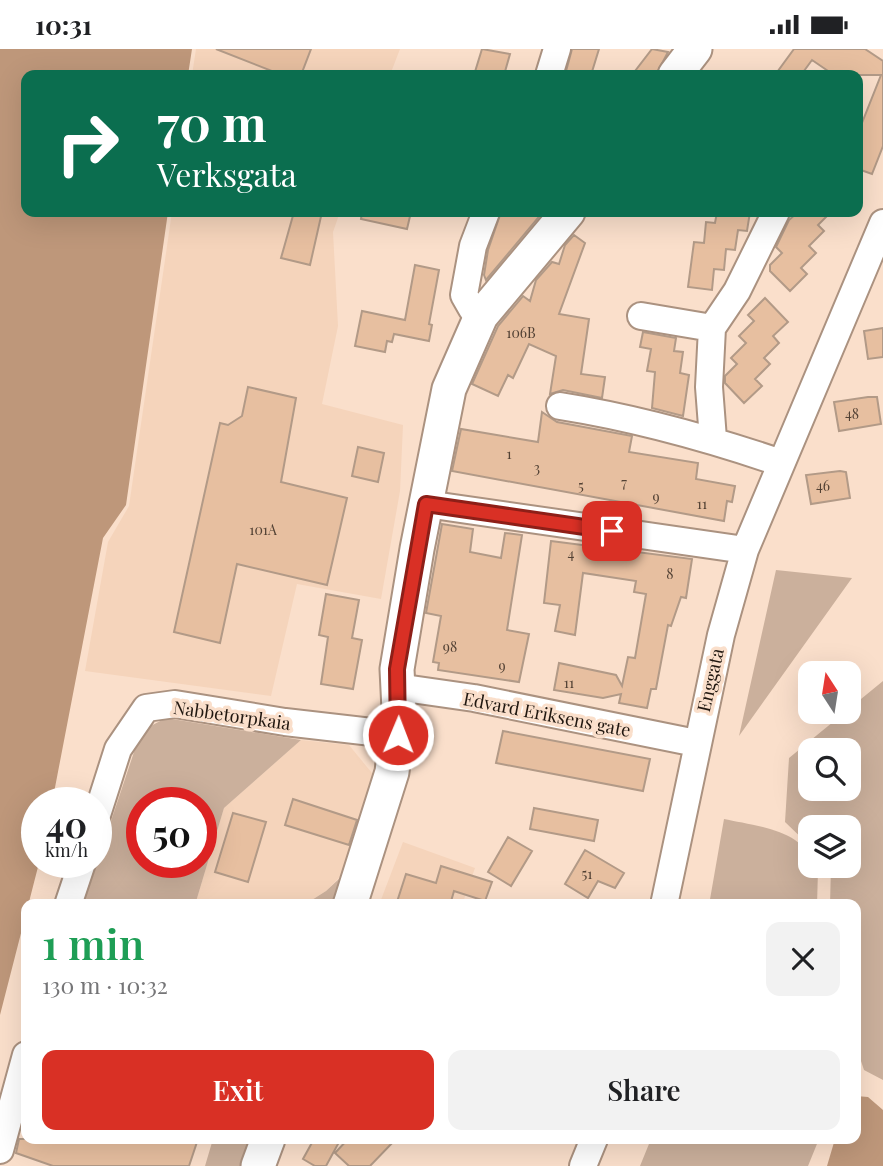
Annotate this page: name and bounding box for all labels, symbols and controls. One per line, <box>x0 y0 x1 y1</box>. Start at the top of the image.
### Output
text: 10:31 <box>35 7 92 42</box>
text: 70 m <box>157 89 267 154</box>
icon: right <box>42 98 133 189</box>
text: Verksgata <box>157 152 297 195</box>
house number: 106B <box>506 323 536 342</box>
house number: 48 <box>845 404 859 423</box>
house number: 1 <box>506 444 512 463</box>
house number: 3 <box>534 458 540 477</box>
house number: 7 <box>621 473 627 492</box>
house number: 5 <box>578 476 584 495</box>
house number: 46 <box>816 476 830 495</box>
house number: 9 <box>652 487 660 506</box>
house number: 11 <box>697 494 707 513</box>
pin <box>582 501 642 561</box>
icon: arrive <box>593 512 631 550</box>
house number: 101A <box>249 520 277 539</box>
house number: 4 <box>568 544 575 563</box>
house number: 8 <box>666 564 674 583</box>
house number: 98 <box>443 637 457 656</box>
street label: Enggata <box>691 646 729 714</box>
house number: 9 <box>498 656 506 675</box>
north arrow <box>798 661 861 725</box>
map controls <box>798 661 861 878</box>
house number: 11 <box>564 673 574 692</box>
street label: Edvard Eriksens gate <box>461 686 633 742</box>
street label: Nabbetorpkaia <box>172 695 292 735</box>
position arrow <box>361 698 435 772</box>
button: search <box>798 738 861 801</box>
speed limit sign: 50 <box>126 787 217 878</box>
text: 40 <box>46 800 87 847</box>
button: layers <box>798 815 861 878</box>
text: km/h <box>45 838 88 862</box>
house number: 51 <box>582 864 593 883</box>
text: 1 min <box>42 915 144 971</box>
button: close <box>766 922 840 996</box>
text: 130 m · 10:32 <box>42 969 168 1000</box>
button: Exit <box>42 1050 434 1130</box>
button: Share <box>448 1050 840 1130</box>

